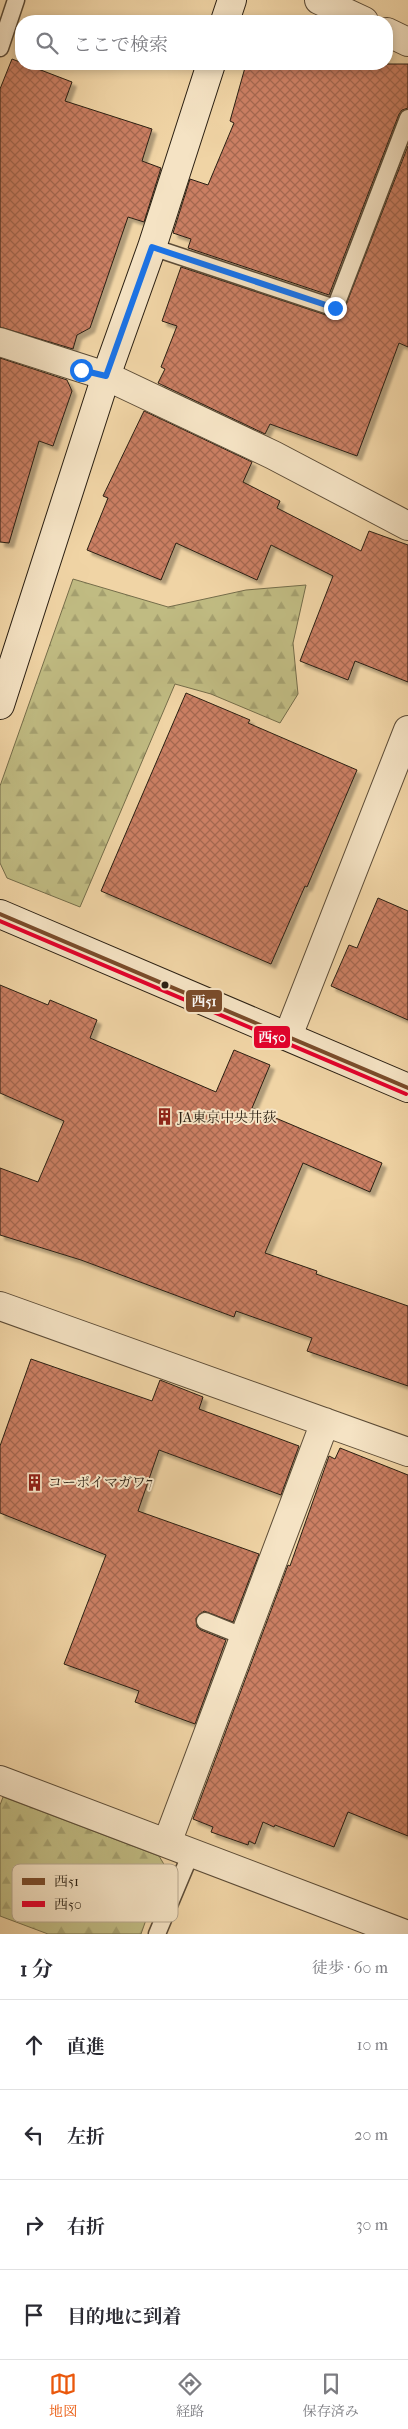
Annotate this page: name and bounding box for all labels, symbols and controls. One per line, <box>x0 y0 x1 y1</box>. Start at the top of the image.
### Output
search box <box>15 15 393 70</box>
icon: search <box>33 29 61 57</box>
text: ここで検索 <box>73 34 168 56</box>
route end <box>324 297 347 320</box>
route start <box>70 359 93 382</box>
unlabelled marker <box>160 980 170 990</box>
line badge: 西51 <box>185 989 223 1013</box>
text: 西51 <box>191 993 217 1010</box>
line badge: 西50 <box>253 1025 291 1049</box>
text: 西50 <box>258 1029 286 1046</box>
building icon: JA東京中央井荻 <box>154 1107 174 1127</box>
place label: JA東京中央井荻 <box>177 1109 277 1126</box>
building icon: コーポイマガワ7 <box>24 1472 44 1492</box>
place label: コーポイマガワ7 <box>48 1474 153 1491</box>
legend <box>12 1864 178 1922</box>
text: 西51 <box>54 1873 79 1890</box>
text: 西50 <box>54 1896 82 1913</box>
text: 1 分 <box>20 1957 53 1981</box>
text: 徒歩 · 60 m <box>312 1958 388 1977</box>
icon: ahead <box>20 2031 48 2059</box>
text: 10 m <box>357 2035 388 2054</box>
text: 直進 <box>67 2036 105 2058</box>
icon: left <box>20 2121 48 2149</box>
text: 20 m <box>354 2125 388 2144</box>
text: 左折 <box>67 2126 105 2148</box>
icon: right <box>20 2211 48 2239</box>
text: 30 m <box>356 2215 388 2234</box>
text: 右折 <box>67 2216 105 2238</box>
icon: arrive <box>20 2301 48 2329</box>
text: 目的地に到着 <box>67 2306 181 2328</box>
tab: 地図 <box>49 2370 77 2420</box>
tab: 経路 <box>176 2370 204 2420</box>
tab: 保存済み <box>303 2370 359 2420</box>

